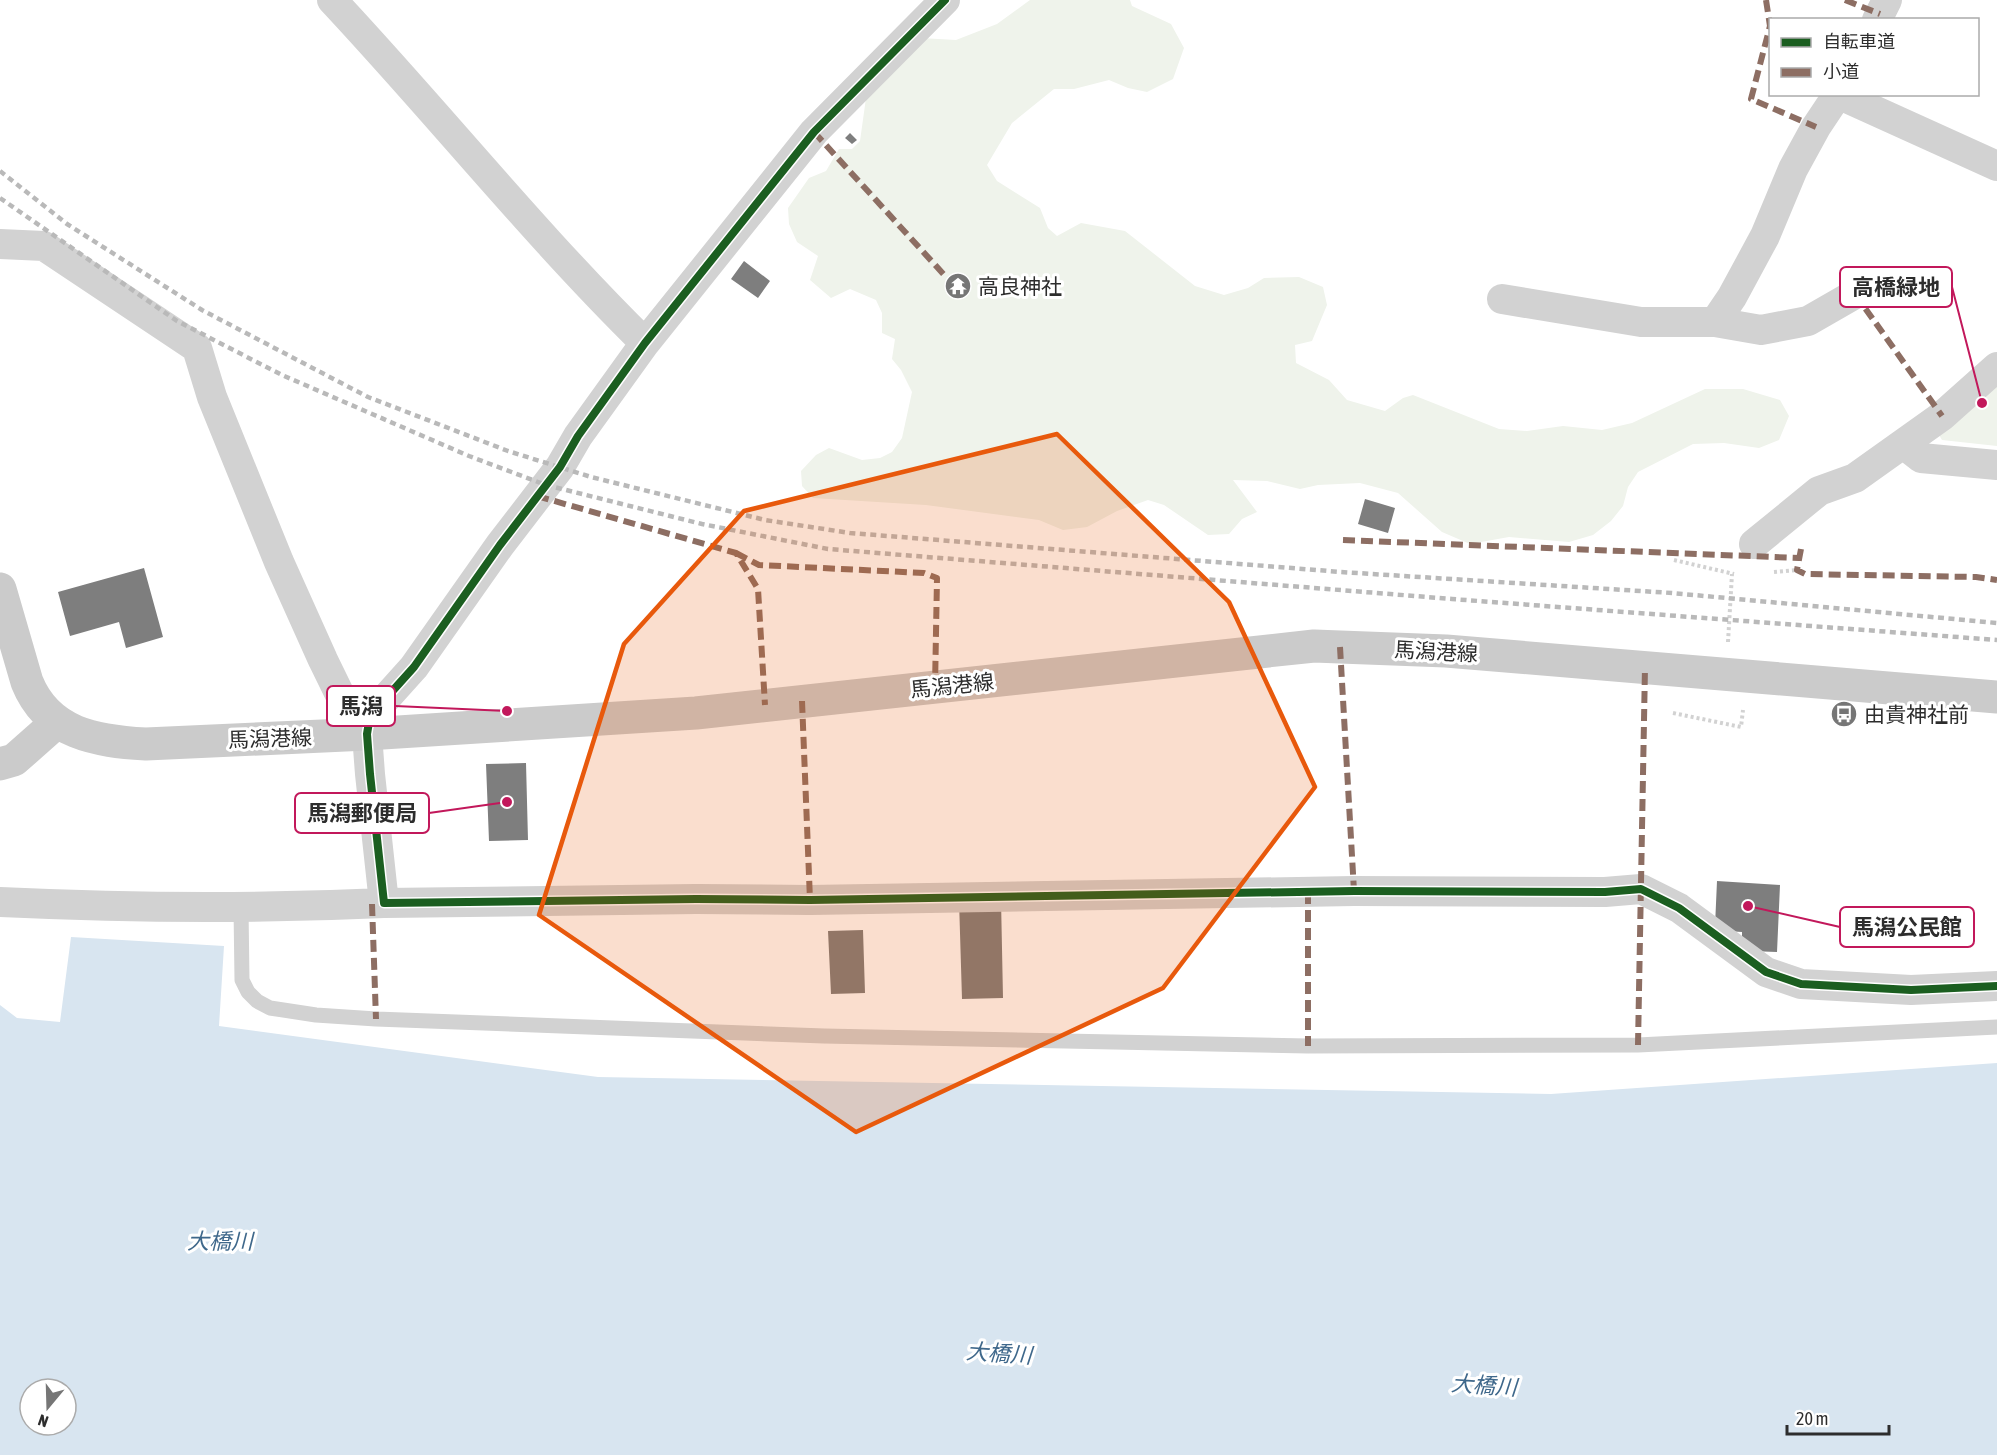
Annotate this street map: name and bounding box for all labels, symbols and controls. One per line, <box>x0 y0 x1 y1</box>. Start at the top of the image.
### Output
legend <box>1769 18 1979 96</box>
text: 自転車道 <box>1823 31 1895 52</box>
text: 小道 <box>1823 61 1859 82</box>
callout: 高橋緑地 <box>1840 267 1952 307</box>
temple icon: 高良神社 <box>943 271 973 301</box>
place label: 高良神社 <box>978 274 1062 298</box>
text: 高橋緑地 <box>1852 274 1940 300</box>
street label: 馬潟港線 <box>1393 637 1479 665</box>
street label: 馬潟港線 <box>909 669 995 701</box>
callout: 馬潟 <box>327 686 395 726</box>
text: 馬潟 <box>339 693 383 719</box>
bus stop icon: 由貴神社前 <box>1829 699 1859 729</box>
place label: 由貴神社前 <box>1864 702 1969 726</box>
street label: 馬潟港線 <box>228 725 312 751</box>
callout: 馬潟郵便局 <box>295 793 429 833</box>
text: 馬潟郵便局 <box>307 800 417 826</box>
callout: 馬潟公民館 <box>1840 907 1974 947</box>
text: 馬潟公民館 <box>1852 914 1962 940</box>
water label: 大橋川 <box>187 1228 255 1254</box>
water label: 大橋川 <box>965 1338 1035 1368</box>
water label: 大橋川 <box>1450 1370 1520 1400</box>
north arrow <box>18 1377 78 1437</box>
scale bar <box>1787 1398 1889 1436</box>
text: 20 m <box>1796 1408 1828 1429</box>
text: N <box>36 1411 51 1431</box>

